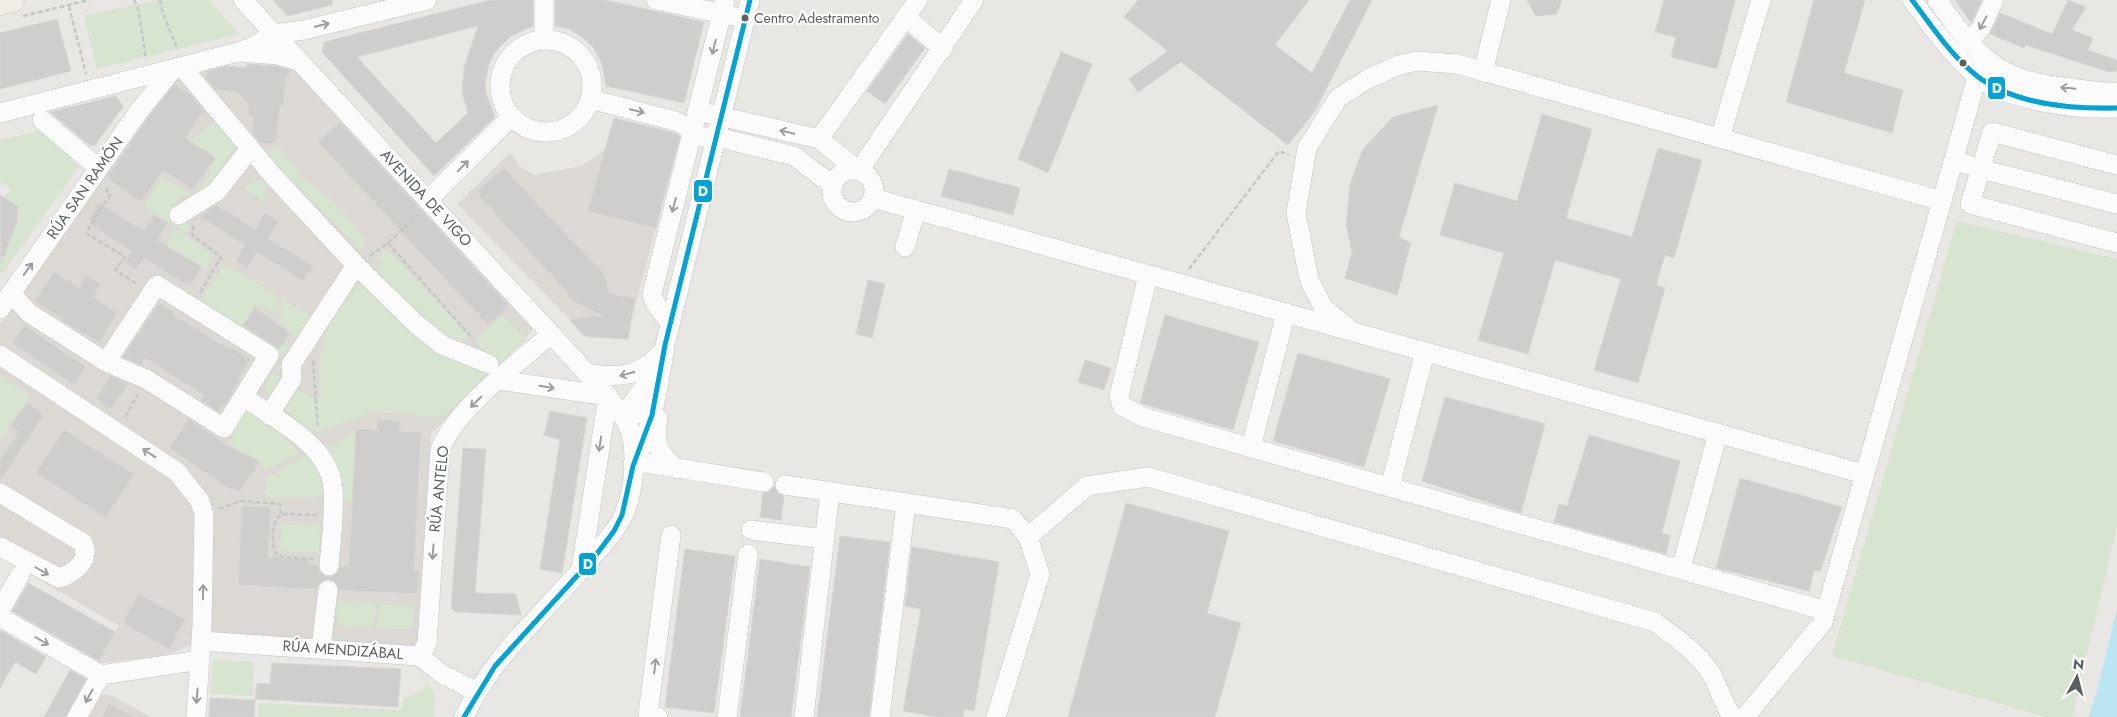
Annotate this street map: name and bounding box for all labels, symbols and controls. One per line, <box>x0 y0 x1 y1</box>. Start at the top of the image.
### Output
place label: Centro Adestramento <box>754 8 880 28</box>
marker: Centro Adestramento <box>740 13 750 23</box>
one-way arrow <box>1978 15 1988 30</box>
one-way arrow <box>314 20 330 29</box>
one-way arrow <box>708 39 718 55</box>
unlabelled marker <box>1958 58 1968 68</box>
line badge: D <box>1987 76 2006 100</box>
text: D <box>1992 78 2002 98</box>
one-way arrow <box>2061 83 2077 93</box>
one-way arrow <box>629 107 645 116</box>
one-way arrow <box>780 127 796 136</box>
street label: RÚA SAN RAMÓN <box>41 132 129 244</box>
street label: AVENIDA DE VIGO <box>375 144 477 252</box>
one-way arrow <box>457 159 469 172</box>
line badge: D <box>693 179 713 203</box>
text: D <box>698 181 708 201</box>
one-way arrow <box>669 196 678 212</box>
one-way arrow <box>23 262 33 276</box>
one-way arrow <box>619 370 635 380</box>
one-way arrow <box>539 382 555 392</box>
one-way arrow <box>470 396 482 408</box>
one-way arrow <box>595 436 605 452</box>
street label: RÚA ANTELO <box>424 444 455 533</box>
one-way arrow <box>142 448 156 458</box>
one-way arrow <box>428 543 437 559</box>
line badge: D <box>578 552 597 576</box>
text: D <box>583 554 593 574</box>
one-way arrow <box>35 566 50 576</box>
one-way arrow <box>198 584 208 600</box>
street label: RÚA MENDIZÁBAL <box>282 635 404 665</box>
one-way arrow <box>35 636 50 646</box>
north arrow <box>2052 652 2102 702</box>
text: N <box>2072 653 2085 675</box>
one-way arrow <box>650 658 660 674</box>
one-way arrow <box>84 688 94 703</box>
one-way arrow <box>193 688 202 704</box>

